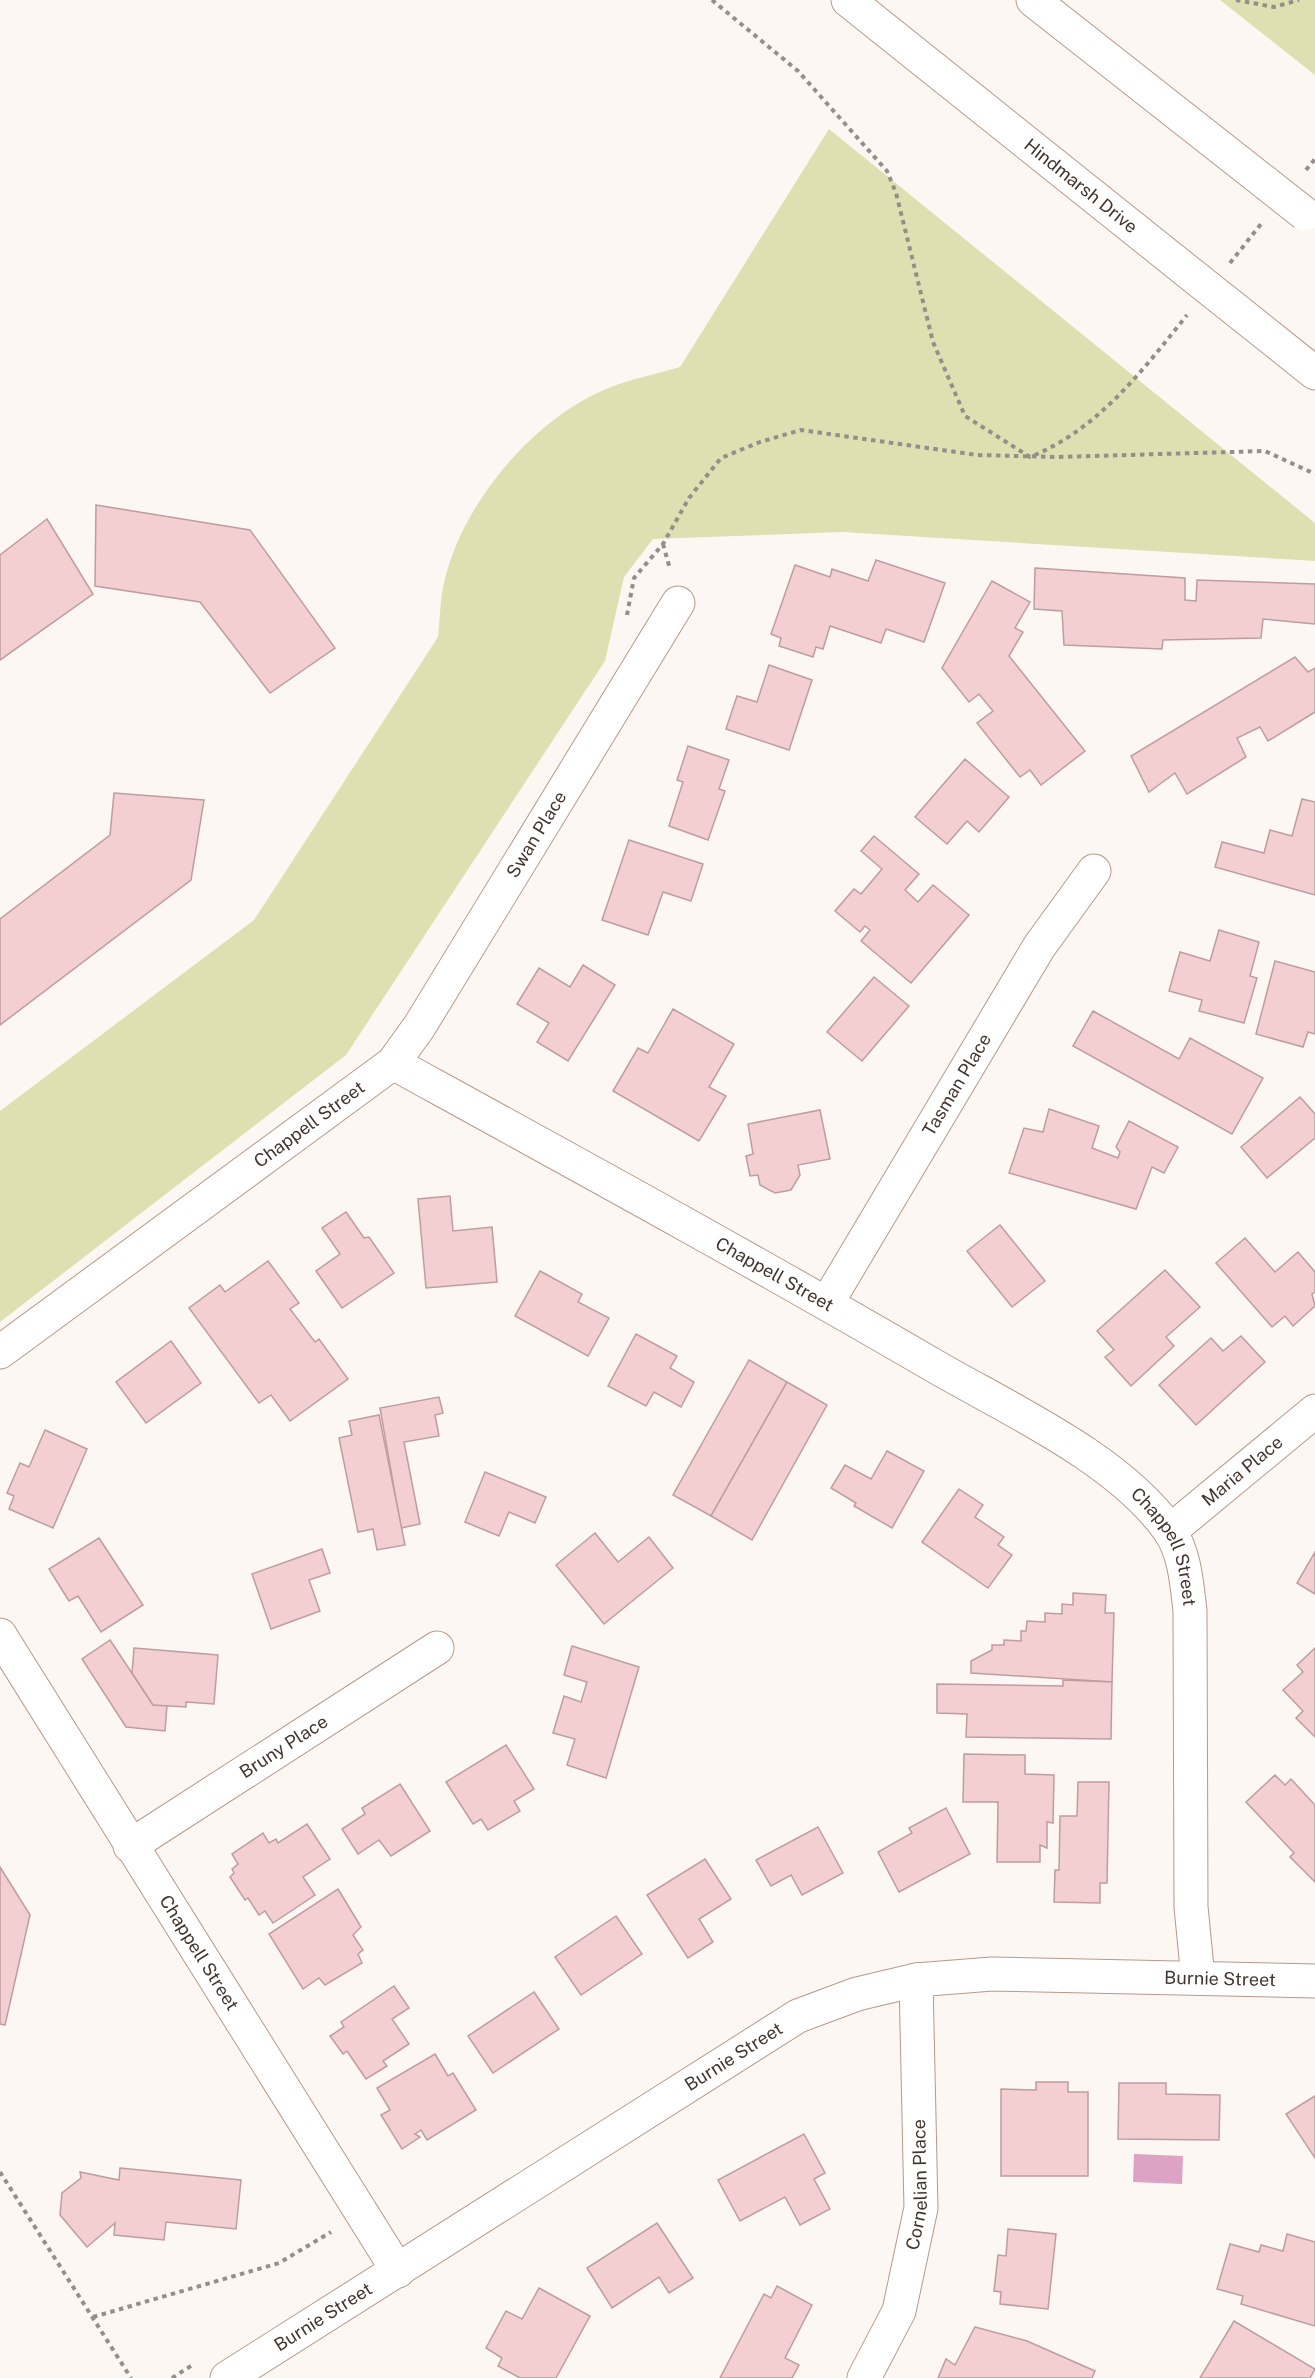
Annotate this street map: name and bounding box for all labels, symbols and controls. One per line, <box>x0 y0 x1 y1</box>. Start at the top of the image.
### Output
street label: Hindmarsh Drive <box>1020 134 1142 237</box>
street label: Swan Place <box>502 787 571 881</box>
street label: Tasman Place <box>918 1029 995 1140</box>
street label: Chappell Street <box>250 1077 368 1172</box>
street label: Chappell Street <box>712 1232 837 1316</box>
street label: Maria Place <box>1197 1431 1287 1510</box>
street label: Chappell Street <box>1127 1483 1200 1607</box>
street label: Bruny Place <box>236 1710 331 1782</box>
street label: Chappell Street <box>155 1891 243 2014</box>
street label: Burnie Street <box>1164 1967 1276 1990</box>
street label: Burnie Street <box>681 2018 786 2095</box>
street label: Cornelian Place <box>901 2119 931 2252</box>
street label: Burnie Street <box>270 2278 376 2355</box>

